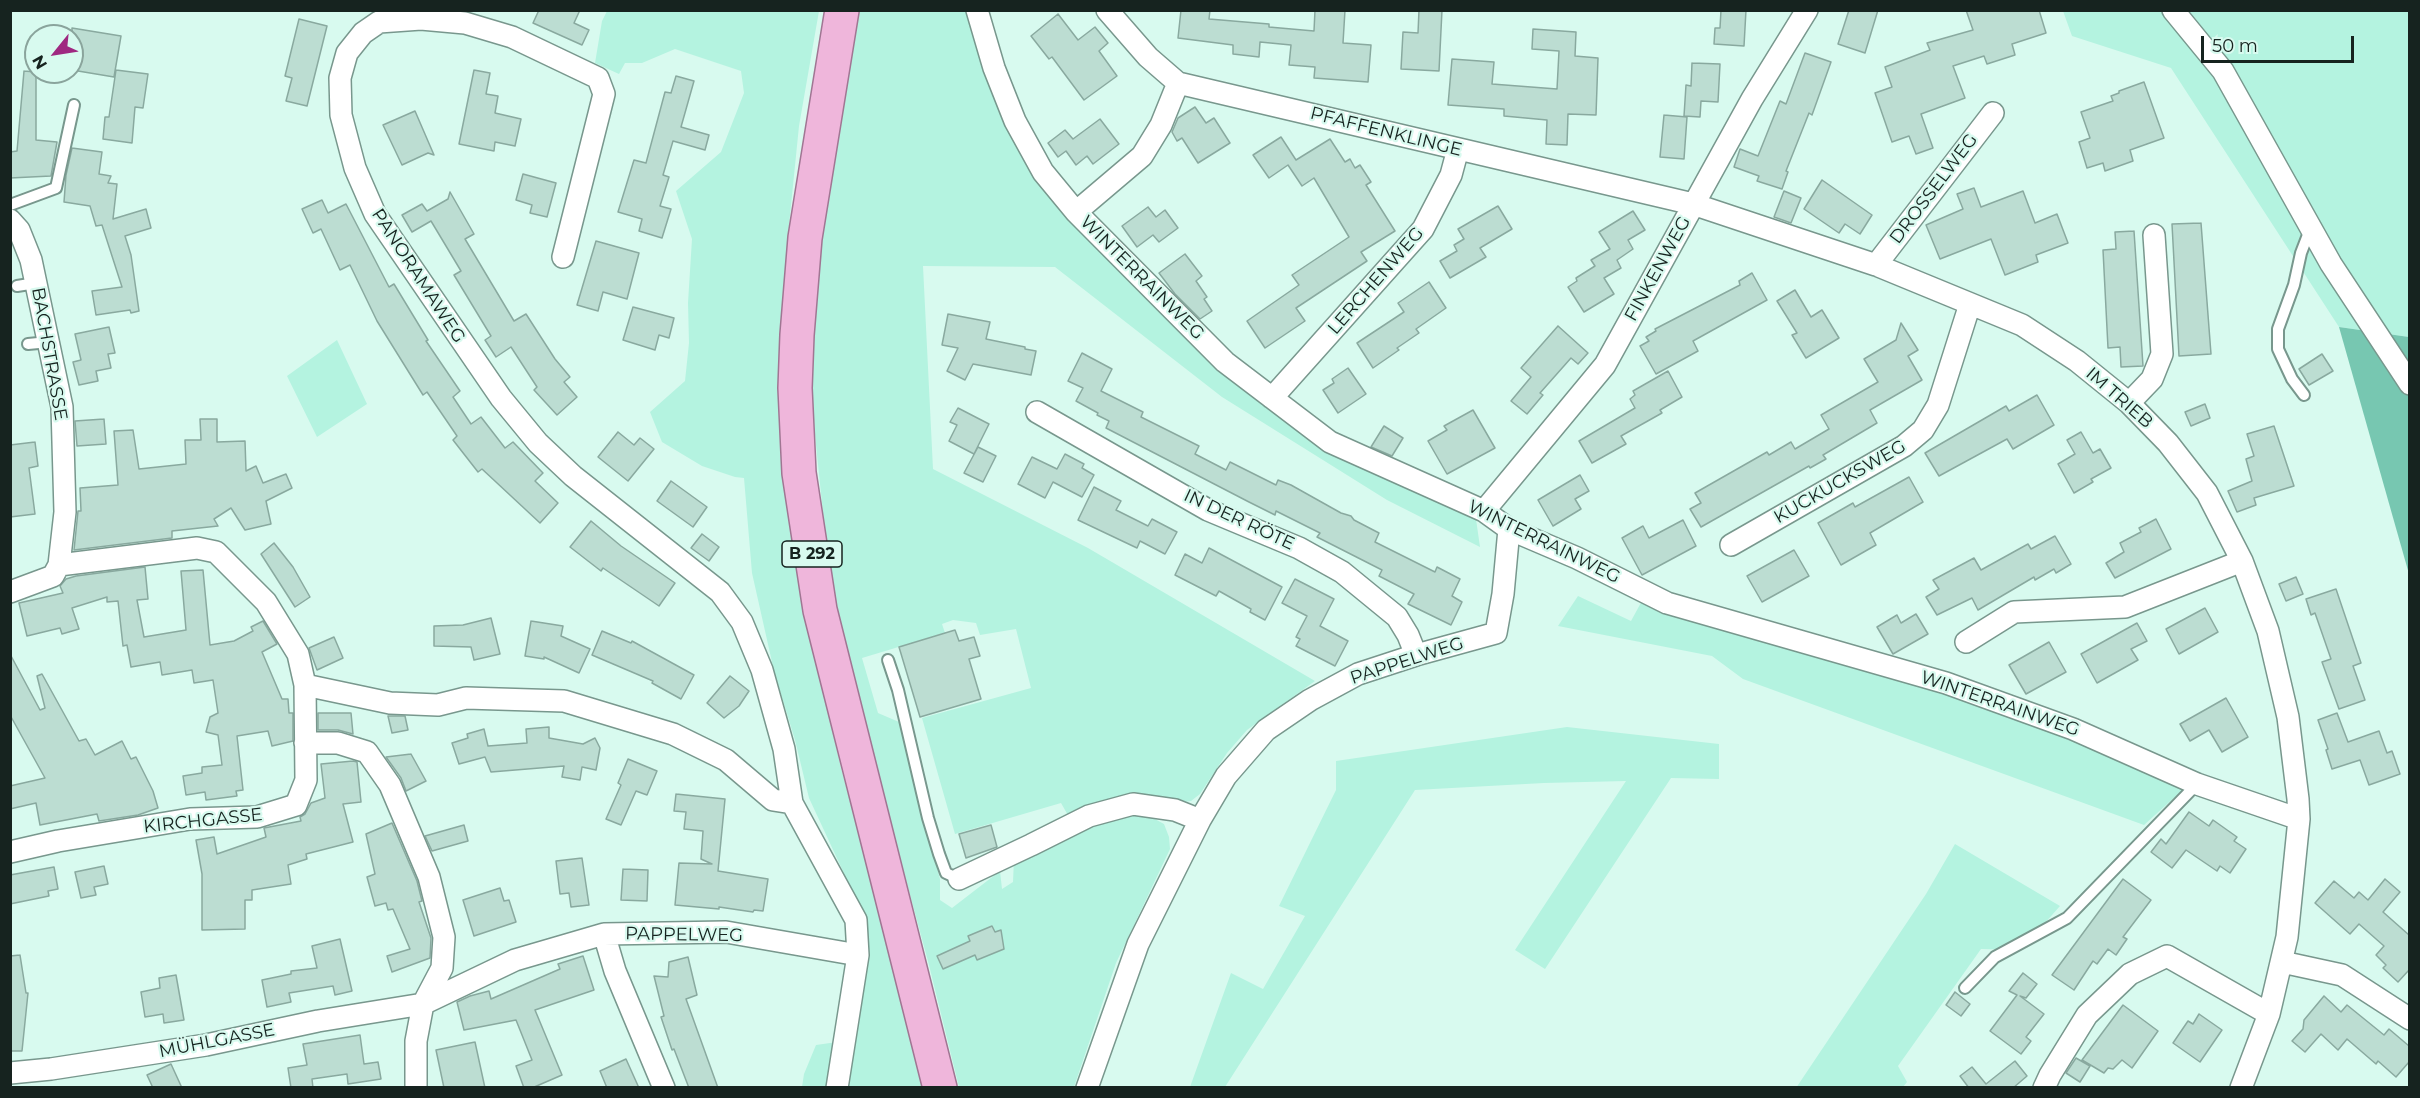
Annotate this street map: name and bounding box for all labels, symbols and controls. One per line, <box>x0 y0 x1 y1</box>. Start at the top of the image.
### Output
north arrow <box>24 24 84 84</box>
scale bar <box>2204 24 2357 62</box>
text: 50 m <box>2212 35 2258 57</box>
text: N <box>28 52 51 73</box>
street label: PFAFFENKLINGE <box>1308 103 1464 161</box>
street label: DROSSELWEG <box>1886 130 1982 248</box>
street label: PANORAMAWEG <box>367 205 469 347</box>
street label: WINTERRAINWEG <box>1075 211 1209 345</box>
street label: FINKENWEG <box>1620 213 1696 325</box>
street label: LERCHENWEG <box>1324 223 1428 339</box>
street label: BACHSTRASSE <box>27 286 71 422</box>
street label: IM TRIEB <box>2081 363 2157 433</box>
street label: KUCKUCKSWEG <box>1770 436 1910 528</box>
street label: IN DER RÖTE <box>1180 485 1298 555</box>
street label: WINTERRAINWEG <box>1464 496 1624 588</box>
road number: B 292 <box>782 541 842 567</box>
street label: PAPPELWEG <box>1348 633 1466 689</box>
street label: WINTERRAINWEG <box>1918 667 2082 741</box>
street label: KIRCHGASSE <box>142 804 264 838</box>
street label: PAPPELWEG <box>625 923 743 947</box>
street label: MÜHLGASSE <box>157 1019 277 1063</box>

